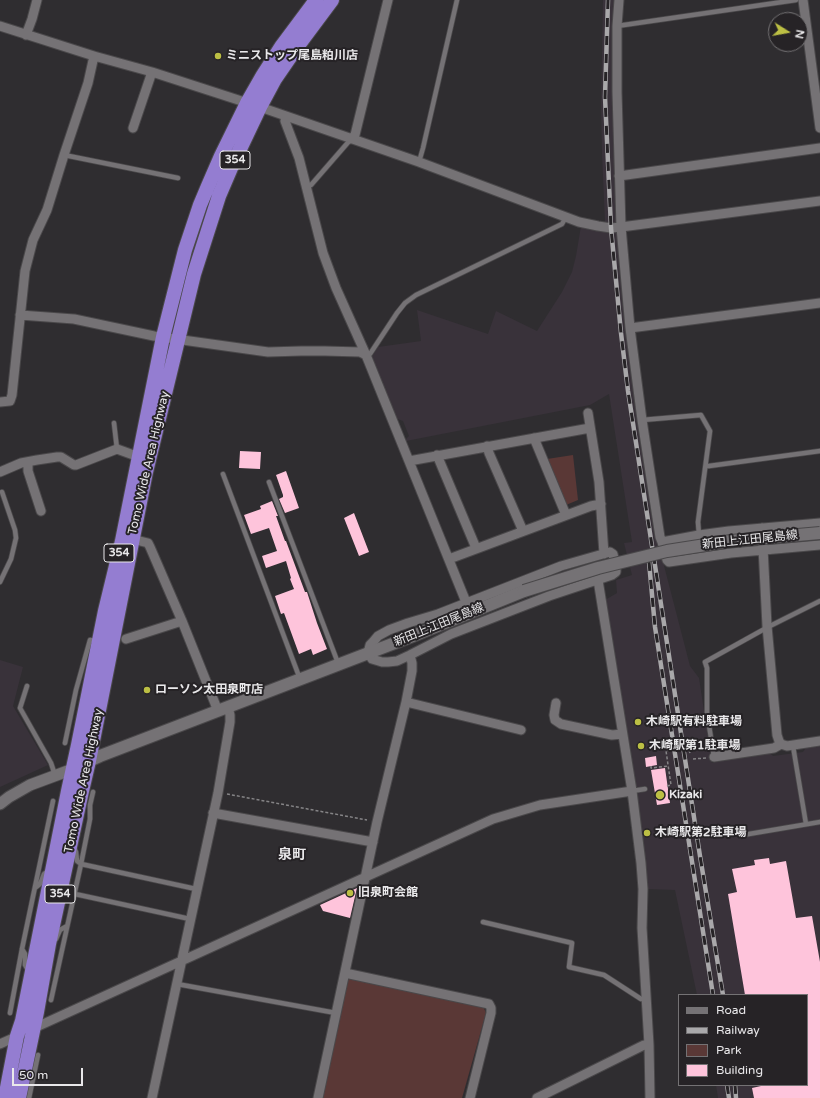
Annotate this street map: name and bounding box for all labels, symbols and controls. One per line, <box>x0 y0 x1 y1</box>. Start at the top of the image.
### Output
north arrow <box>768 12 808 52</box>
text: N <box>792 29 807 40</box>
place label: ミニストップ尾島粕川店 <box>226 49 358 63</box>
marker: ミニストップ尾島粕川店 <box>213 51 223 61</box>
road number: 354 <box>220 151 250 169</box>
street label: Tomo Wide Area Highway <box>125 390 173 536</box>
street label: 新田上江田尾島線 <box>702 528 798 552</box>
road number: 354 <box>104 544 134 562</box>
street label: 新田上江田尾島線 <box>392 600 486 650</box>
place label: ローソン太田泉町店 <box>155 683 263 697</box>
marker: ローソン太田泉町店 <box>142 685 152 695</box>
street label: Tomo Wide Area Highway <box>62 708 106 854</box>
place label: 木崎駅有料駐車場 <box>646 715 742 729</box>
marker: 木崎駅有料駐車場 <box>633 717 643 727</box>
place label: 木崎駅第1駐車場 <box>649 739 741 753</box>
marker: 木崎駅第1駐車場 <box>636 741 646 751</box>
place label: Kizaki <box>669 788 702 802</box>
marker: Kizaki <box>654 789 666 801</box>
place label: 木崎駅第2駐車場 <box>655 826 747 840</box>
marker: 木崎駅第2駐車場 <box>642 828 652 838</box>
district label: 泉町 <box>278 847 306 863</box>
road number: 354 <box>45 885 75 903</box>
place label: 旧泉町会館 <box>358 886 418 900</box>
marker: 旧泉町会館 <box>345 888 355 898</box>
legend <box>678 994 808 1086</box>
text: Road <box>716 1003 746 1017</box>
text: Railway <box>716 1023 760 1037</box>
text: Park <box>716 1043 742 1057</box>
scale bar <box>14 1060 85 1086</box>
text: Building <box>716 1063 763 1077</box>
text: 50 m <box>19 1068 48 1082</box>

